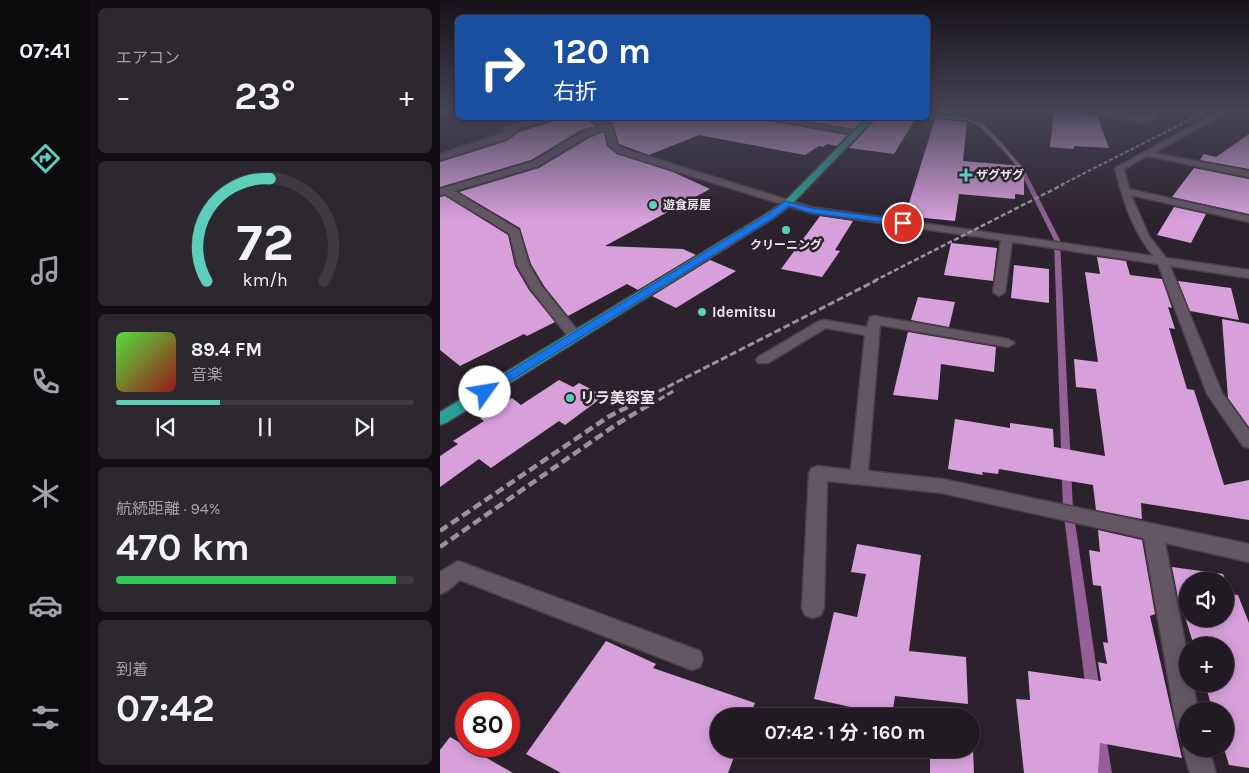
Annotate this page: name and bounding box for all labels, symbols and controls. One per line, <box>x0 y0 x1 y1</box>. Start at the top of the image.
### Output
text: 120 m <box>553 31 651 72</box>
icon: right <box>470 35 535 100</box>
text: 07:41 <box>19 38 71 64</box>
text: エアコン <box>116 48 180 67</box>
text: 23° <box>234 74 296 119</box>
text: 右折 <box>553 79 597 105</box>
text: − <box>116 80 131 113</box>
text: + <box>399 80 414 113</box>
icon: directions <box>28 141 63 176</box>
place label: ザグザグ <box>976 168 1024 182</box>
marker: ザグザグ <box>960 169 972 181</box>
place label: 遊食房屋 <box>663 198 711 212</box>
marker: 遊食房屋 <box>647 199 659 211</box>
pin <box>882 202 924 244</box>
icon: arrive <box>889 209 917 237</box>
text: 72 <box>236 212 294 273</box>
marker: クリーニング <box>780 224 792 236</box>
place label: クリーニング <box>750 238 822 252</box>
icon: music <box>28 253 63 288</box>
text: km/h <box>242 270 288 291</box>
place label: Idemitsu <box>712 303 776 321</box>
marker: Idemitsu <box>696 306 708 318</box>
text: 89.4 FM <box>191 339 262 361</box>
icon: phone <box>28 364 63 399</box>
text: 音楽 <box>191 365 223 384</box>
position arrow <box>458 365 510 417</box>
place label: リラ美容室 <box>580 389 655 407</box>
marker: リラ美容室 <box>564 392 576 404</box>
icon: previous <box>152 413 180 441</box>
icon: pause <box>251 413 279 441</box>
icon: next <box>350 413 378 441</box>
icon: climate <box>28 476 63 511</box>
text: 航続距離 · 94% <box>116 499 220 518</box>
text: 470 km <box>116 525 250 570</box>
map controls <box>1179 572 1234 757</box>
button: sound <box>1179 572 1234 627</box>
icon: car <box>28 588 63 623</box>
button: + <box>1179 637 1234 692</box>
text: 到着 <box>116 660 148 679</box>
text: 07:42 <box>116 686 215 731</box>
speed limit sign: 80 <box>455 692 520 757</box>
icon: filters <box>28 700 63 735</box>
button: − <box>1179 702 1234 757</box>
text: 07:42 · 1 分 · 160 m <box>765 722 925 744</box>

